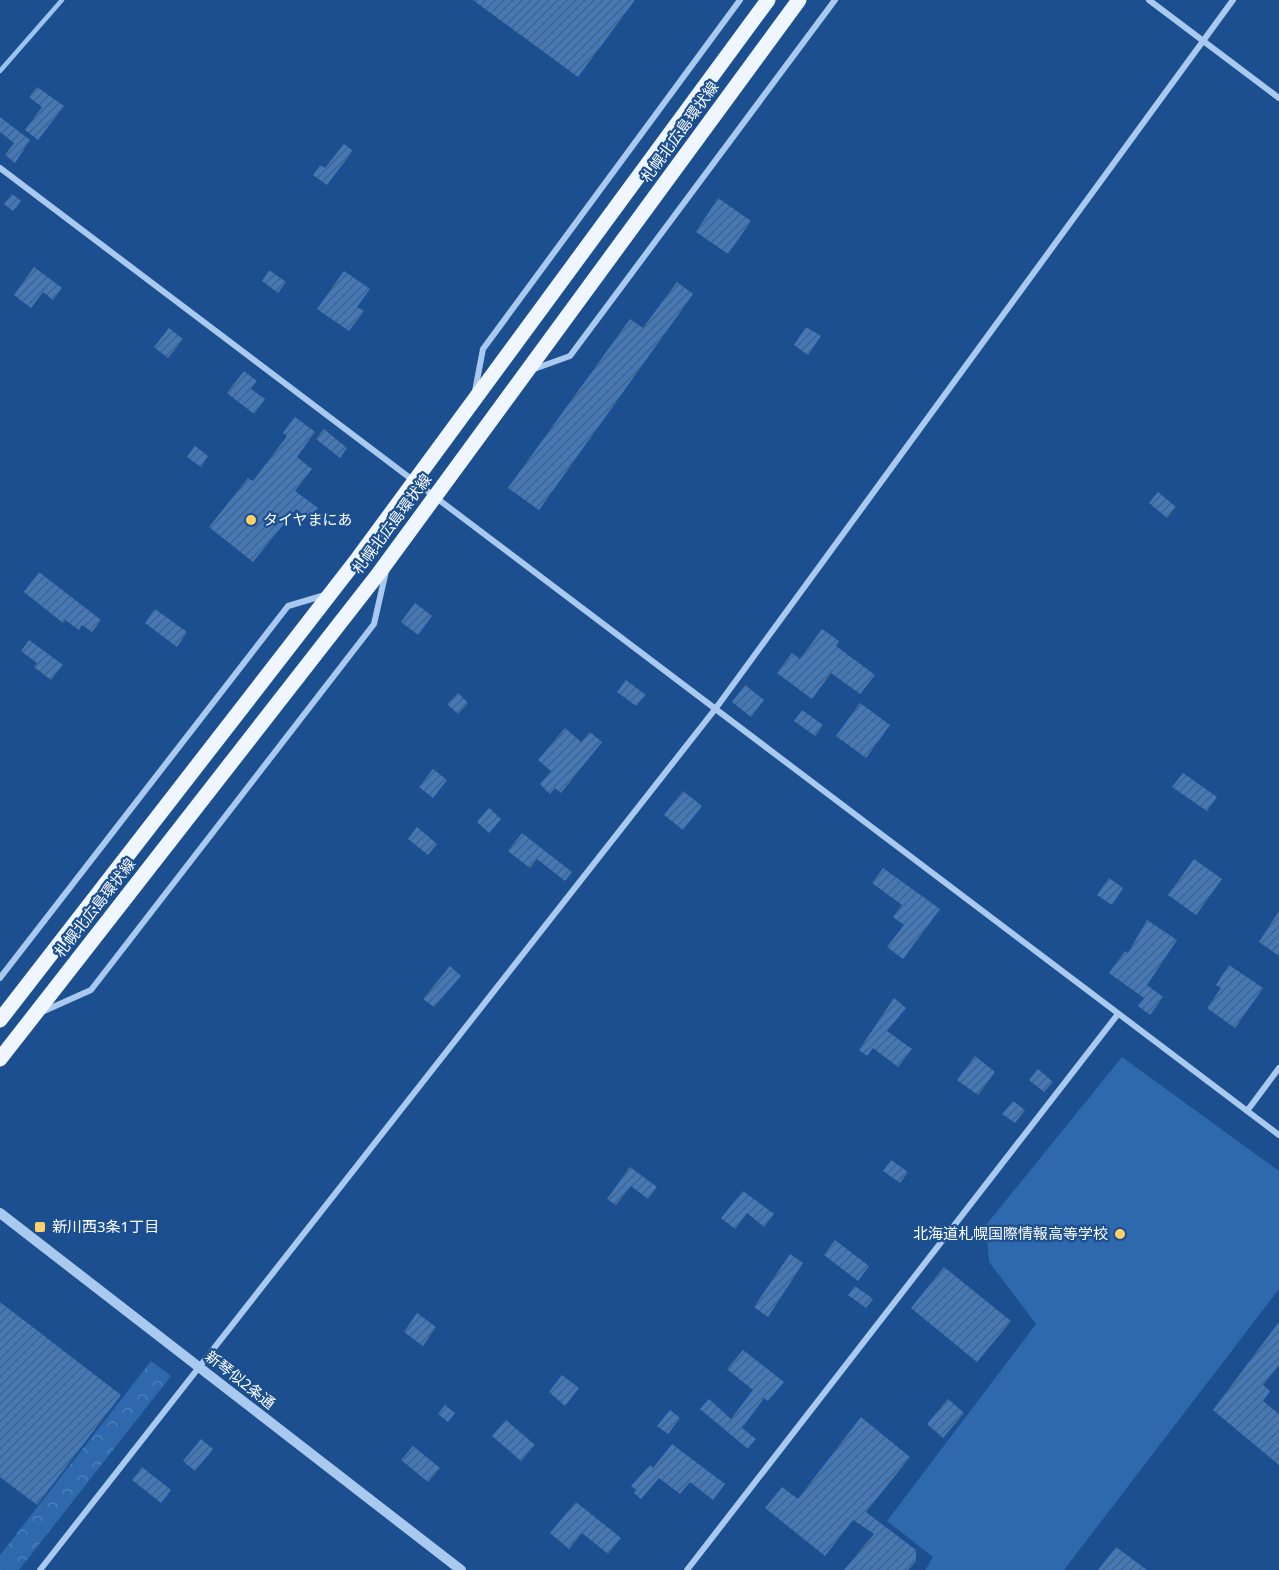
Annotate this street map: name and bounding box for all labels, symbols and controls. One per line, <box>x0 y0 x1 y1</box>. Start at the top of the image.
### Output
street label: 札幌北広島環状線 <box>636 77 723 186</box>
street label: 札幌北広島環状線 <box>347 469 435 577</box>
place label: タイヤまにあ <box>263 509 353 529</box>
marker: タイヤまにあ <box>244 513 258 527</box>
street label: 札幌北広島環状線 <box>49 854 139 961</box>
place label: 新川西3条1丁目 <box>52 1216 159 1236</box>
marker: 新川西3条1丁目 <box>33 1220 47 1234</box>
place label: 北海道札幌国際情報高等学校 <box>913 1223 1108 1243</box>
marker: 北海道札幌国際情報高等学校 <box>1113 1227 1127 1241</box>
street label: 新琴似2条通 <box>202 1346 280 1413</box>

